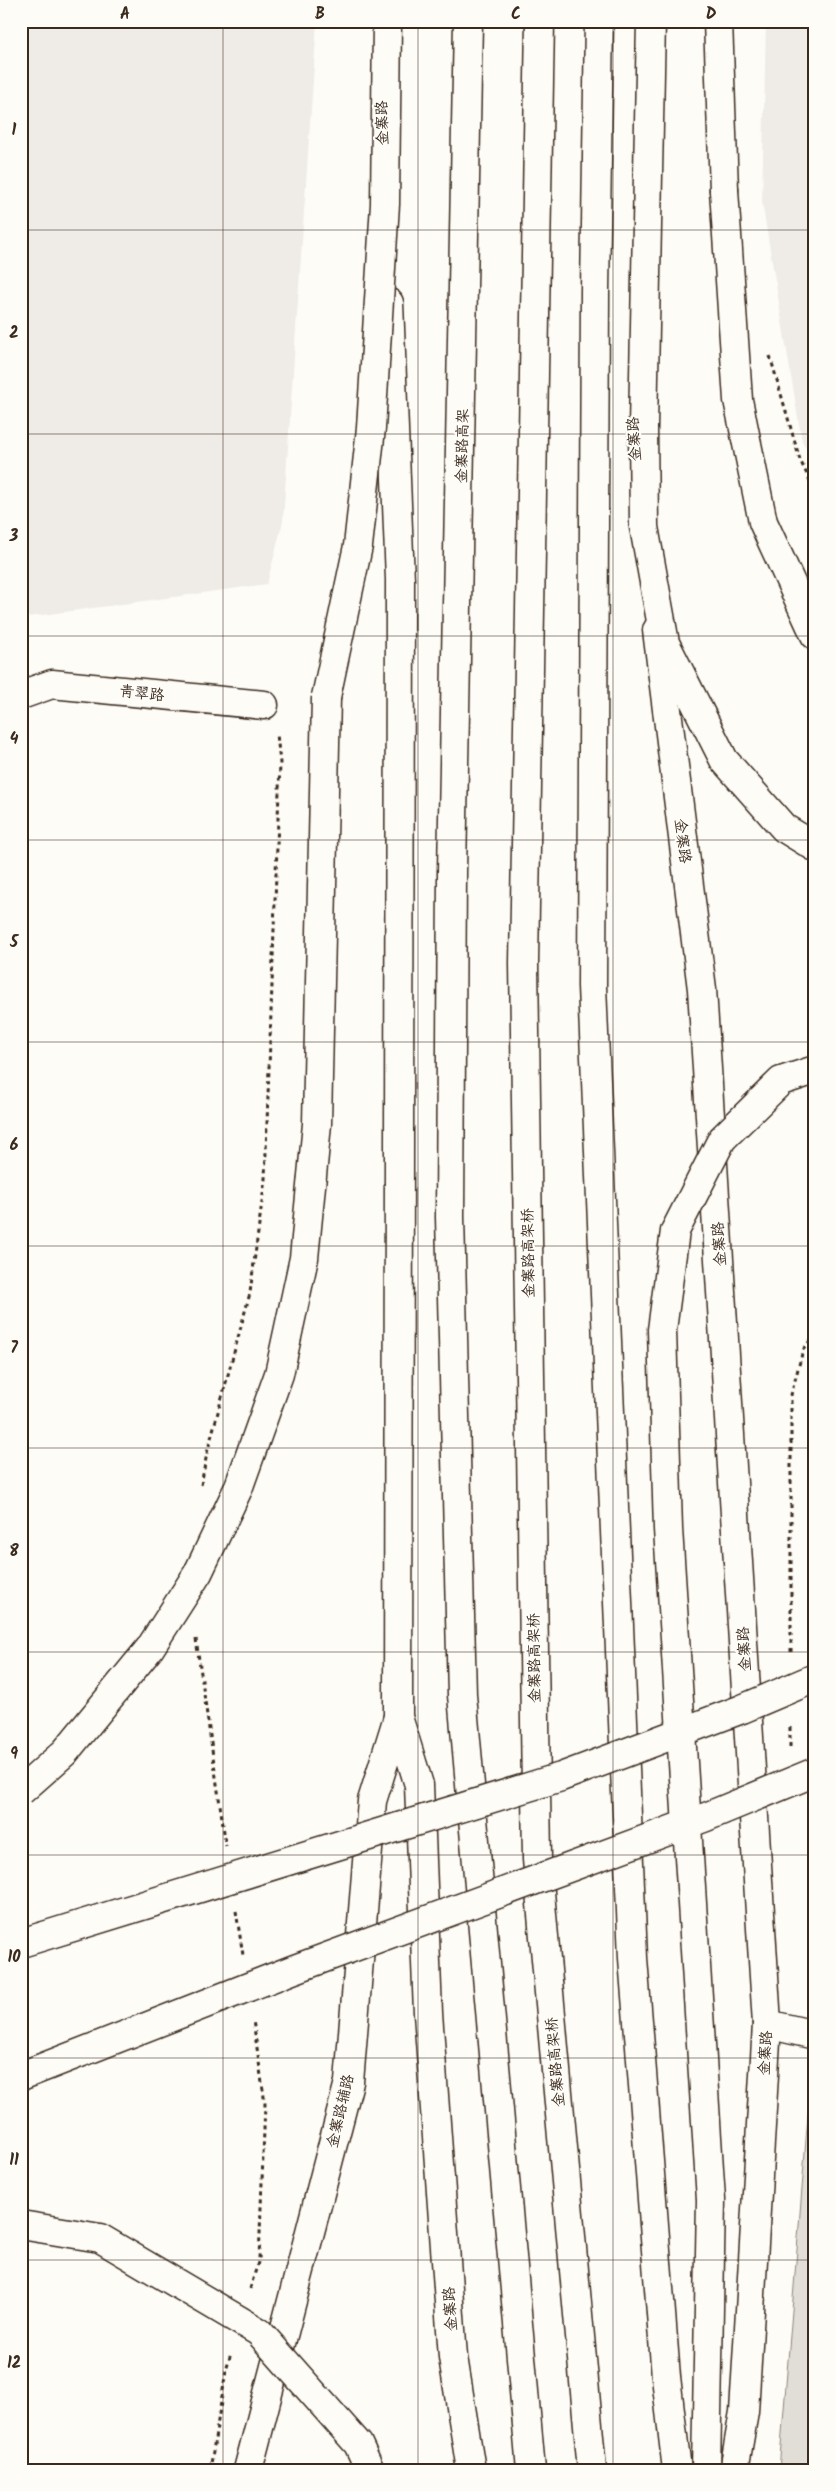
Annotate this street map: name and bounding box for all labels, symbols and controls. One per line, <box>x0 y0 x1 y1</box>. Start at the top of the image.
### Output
text: A <box>120 2 130 27</box>
text: B <box>315 2 325 27</box>
text: C <box>511 2 521 27</box>
text: D <box>706 2 717 27</box>
street label: 金寨路 <box>370 100 396 146</box>
text: 1 <box>12 118 17 143</box>
text: 2 <box>9 321 19 346</box>
street label: 金寨路高架 <box>450 408 476 484</box>
street label: 金寨路 <box>621 416 649 462</box>
text: 3 <box>9 524 19 549</box>
street label: 青翠路 <box>118 680 166 708</box>
text: 4 <box>10 727 19 752</box>
street label: 金寨路 <box>667 817 697 865</box>
text: 5 <box>9 930 20 955</box>
text: 6 <box>10 1133 19 1158</box>
street label: 金寨路高架桥 <box>516 1208 542 1298</box>
street label: 金寨路 <box>706 1221 734 1267</box>
text: 7 <box>10 1336 18 1361</box>
text: 8 <box>9 1539 19 1564</box>
street label: 金寨路高架桥 <box>522 1613 548 1703</box>
street label: 金寨路 <box>732 1626 758 1672</box>
text: 9 <box>10 1742 18 1767</box>
text: 10 <box>7 1945 21 1970</box>
street label: 金寨路高架桥 <box>540 2016 572 2108</box>
street label: 金寨路 <box>753 2030 779 2076</box>
street label: 金寨路辅路 <box>321 2072 361 2150</box>
text: 11 <box>9 2148 19 2173</box>
street label: 金寨路 <box>437 2286 465 2332</box>
text: 12 <box>7 2351 21 2376</box>

